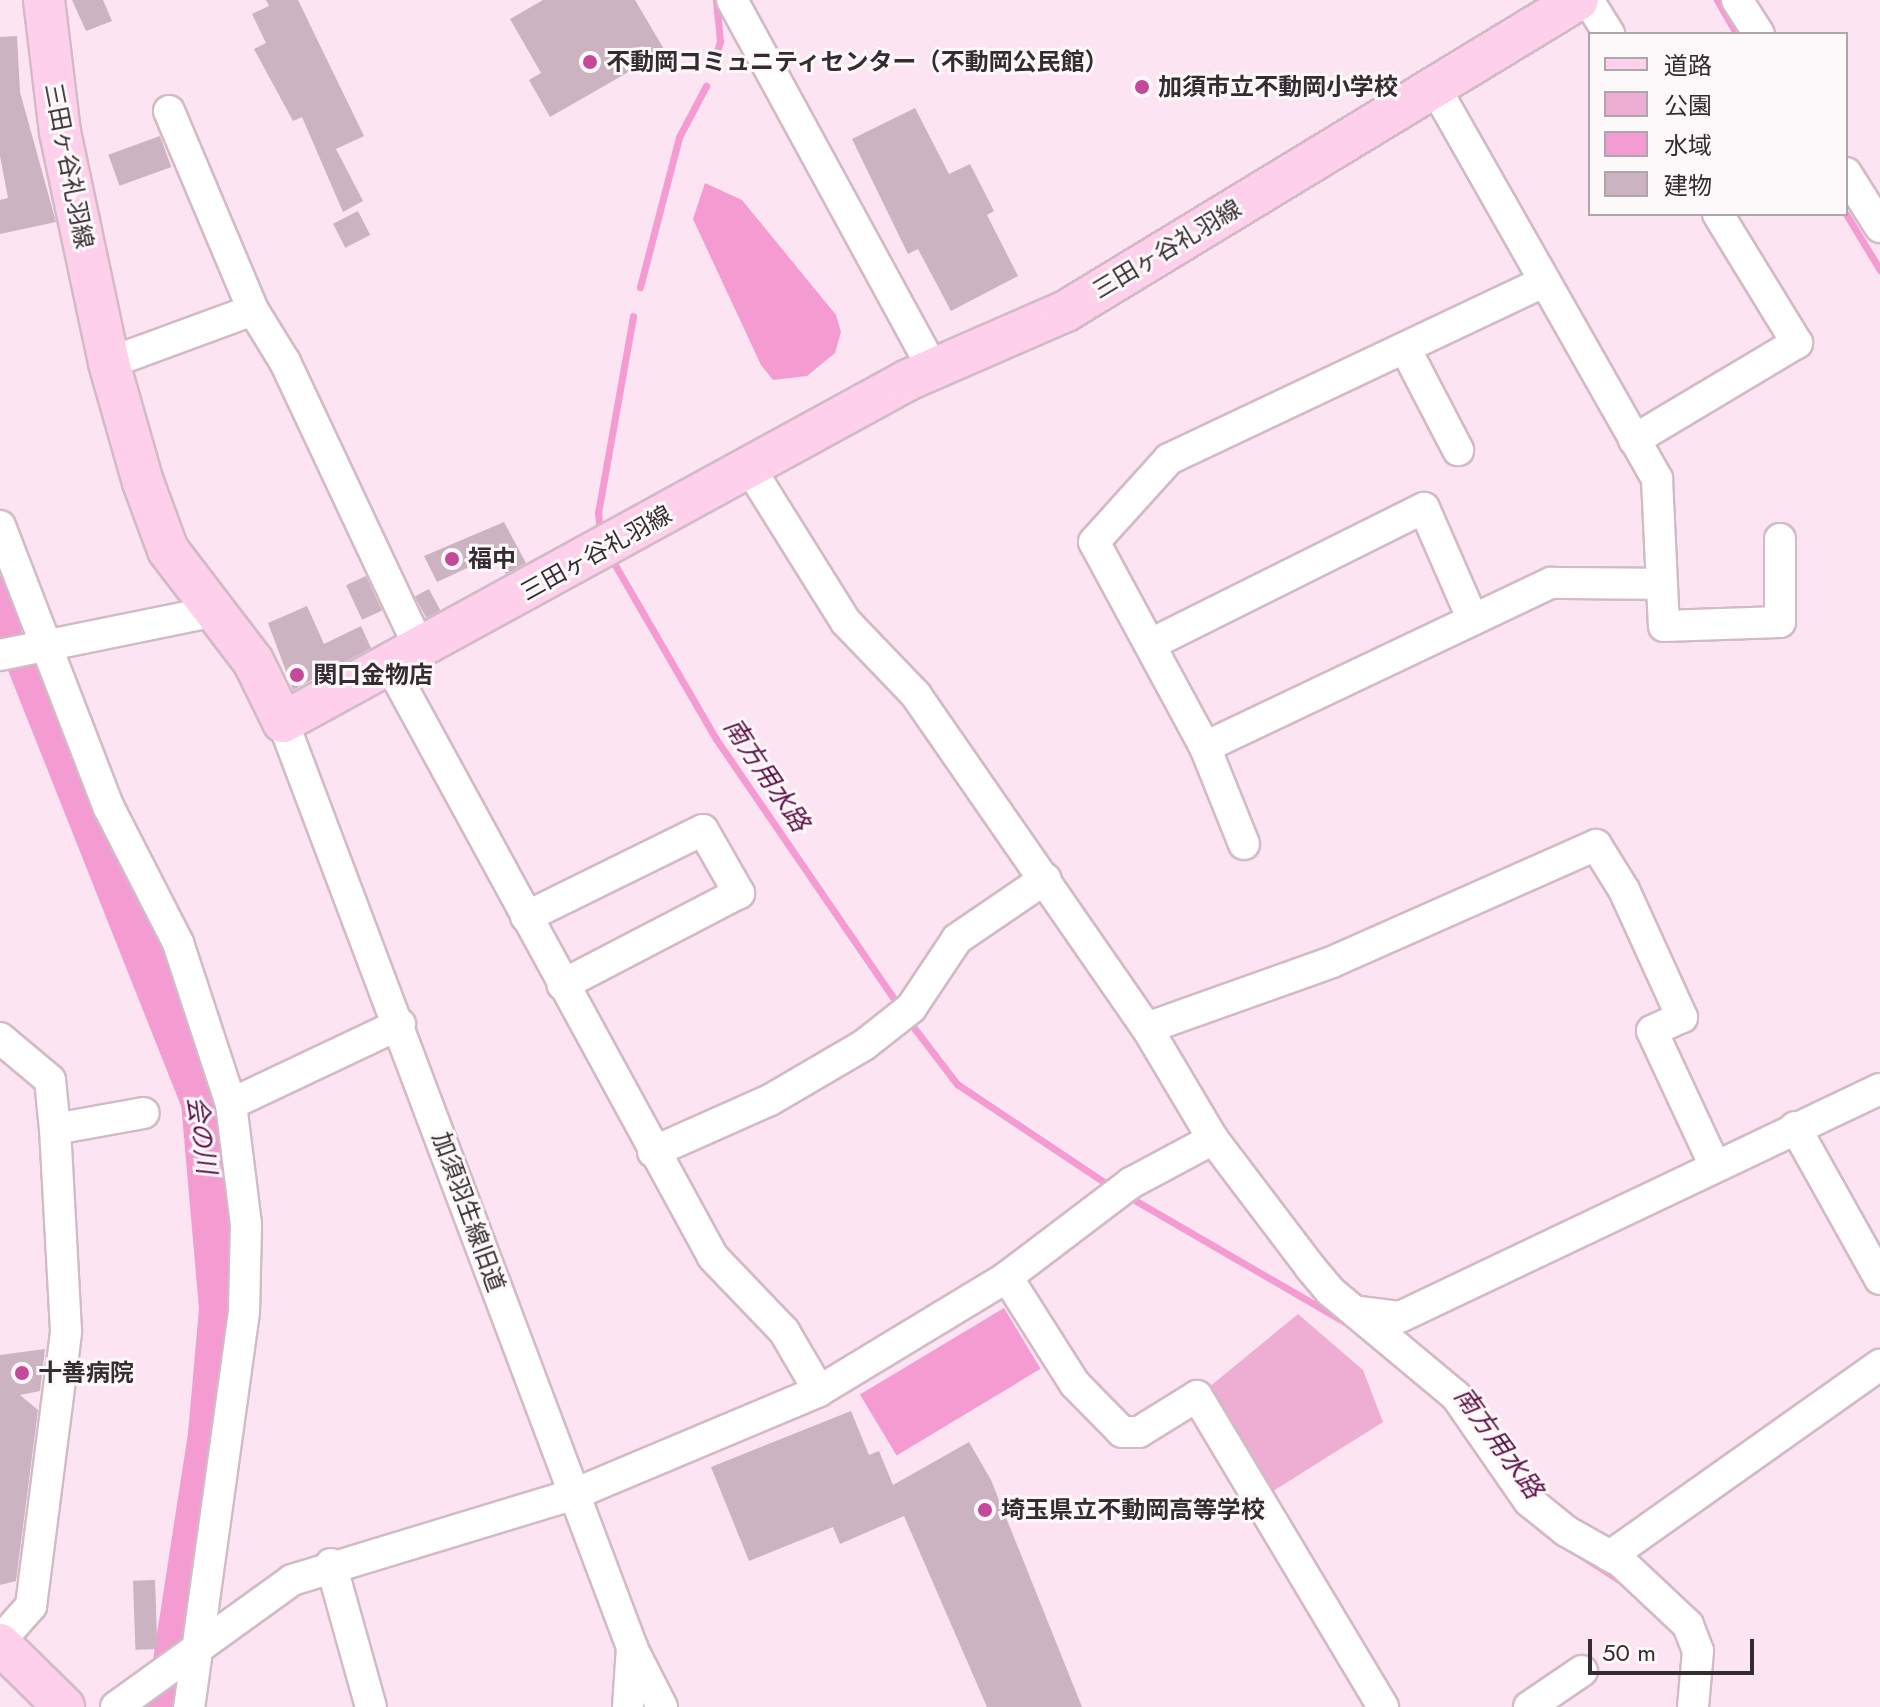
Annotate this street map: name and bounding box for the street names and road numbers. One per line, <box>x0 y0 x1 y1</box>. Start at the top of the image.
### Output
street label: 三田ヶ谷礼羽線 <box>39 81 99 251</box>
street label: 三田ヶ谷礼羽線 <box>1088 193 1246 305</box>
street label: 三田ヶ谷礼羽線 <box>516 500 676 606</box>
street label: 加須羽生線旧道 <box>427 1128 511 1296</box>

